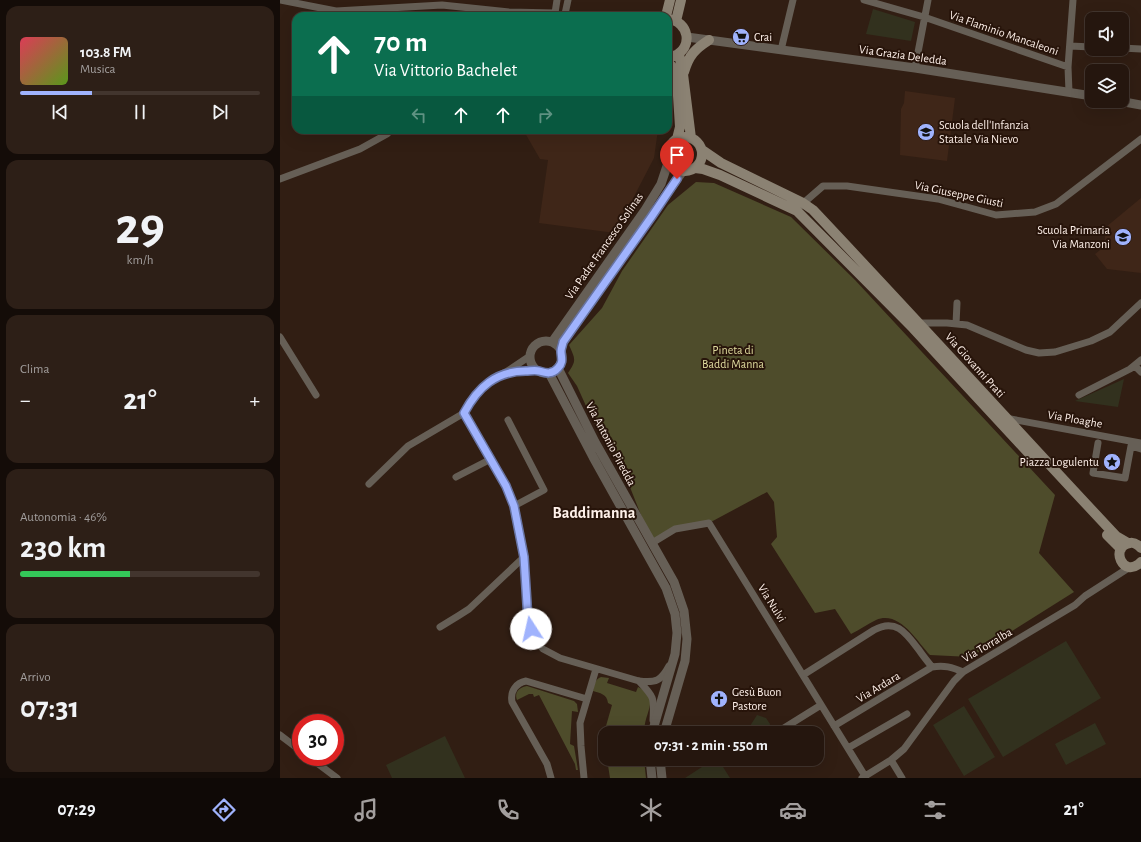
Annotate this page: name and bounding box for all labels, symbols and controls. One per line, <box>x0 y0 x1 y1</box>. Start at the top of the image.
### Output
street label: Via Flaminio Mancaleoni <box>948 9 1060 57</box>
map controls <box>1085 12 1129 108</box>
button: sound <box>1085 12 1129 56</box>
supermarket icon: Crai <box>731 27 751 47</box>
icon: ahead <box>308 28 360 80</box>
text: 70 m <box>374 29 428 57</box>
place label: Crai <box>754 31 772 43</box>
street label: Via Grazia Deledda <box>858 43 948 67</box>
text: 103.8 FM <box>80 45 131 60</box>
text: Via Vittorio Bachelet <box>374 62 517 80</box>
text: Musica <box>80 63 115 76</box>
button: layers <box>1085 64 1129 108</box>
icon: previous <box>49 101 71 123</box>
icon: pause <box>129 101 151 123</box>
icon: next <box>209 101 231 123</box>
icon: left <box>408 104 430 126</box>
icon: ahead <box>450 104 472 126</box>
icon: ahead <box>492 104 514 126</box>
icon: right <box>534 104 556 126</box>
place label: Scuola dell'Infanzia Statale Via Nievo <box>939 119 1029 145</box>
school or university icon: Scuola dell'Infanzia Statale Via Nievo <box>916 122 936 142</box>
pin <box>660 138 694 179</box>
icon: arrive <box>666 144 688 166</box>
street label: Via Giuseppe Giusti <box>913 179 1005 209</box>
street label: Via Padre Francesco Solinas <box>563 191 645 301</box>
text: 29 <box>115 201 165 253</box>
place label: Scuola Primaria Via Manzoni <box>1037 224 1110 250</box>
school or university icon: Scuola Primaria Via Manzoni <box>1113 227 1133 247</box>
text: km/h <box>127 254 153 267</box>
street label: Via Giovanni Prati <box>943 330 1007 400</box>
park label: Pineta di Baddi Manna <box>702 344 764 370</box>
text: Clima <box>20 363 50 376</box>
text: 21° <box>123 385 157 415</box>
text: − <box>20 389 31 411</box>
text: + <box>249 389 260 411</box>
street label: Via Antonio Piredda <box>584 400 638 488</box>
street label: Via Ploaghe <box>1047 408 1103 430</box>
place icon: Piazza Logulentu <box>1102 452 1122 472</box>
place label: Piazza Logulentu <box>1020 456 1099 468</box>
district label: Baddimanna <box>552 505 636 521</box>
text: Autonomia · 46% <box>20 511 107 524</box>
text: 230 km <box>20 533 106 563</box>
street label: Via Nulvi <box>756 582 788 624</box>
position arrow <box>510 608 552 650</box>
street label: Via Torralba <box>960 625 1014 665</box>
street label: Via Ardara <box>854 669 902 705</box>
text: Arrivo <box>20 671 51 684</box>
place label: Gesù Buon Pastore <box>732 686 782 712</box>
church icon: Gesù Buon Pastore <box>709 689 729 709</box>
text: 07:31 <box>20 693 79 723</box>
speed limit sign: 30 <box>292 714 344 766</box>
text: 07:31 · 2 min · 550 m <box>654 738 768 753</box>
icon: directions <box>210 796 238 824</box>
icon: music <box>352 796 380 824</box>
icon: phone <box>494 796 522 824</box>
icon: climate <box>637 796 665 824</box>
icon: car <box>779 796 807 824</box>
icon: filters <box>921 796 949 824</box>
text: 07:29 <box>57 801 96 819</box>
text: 21° <box>1064 801 1084 819</box>

